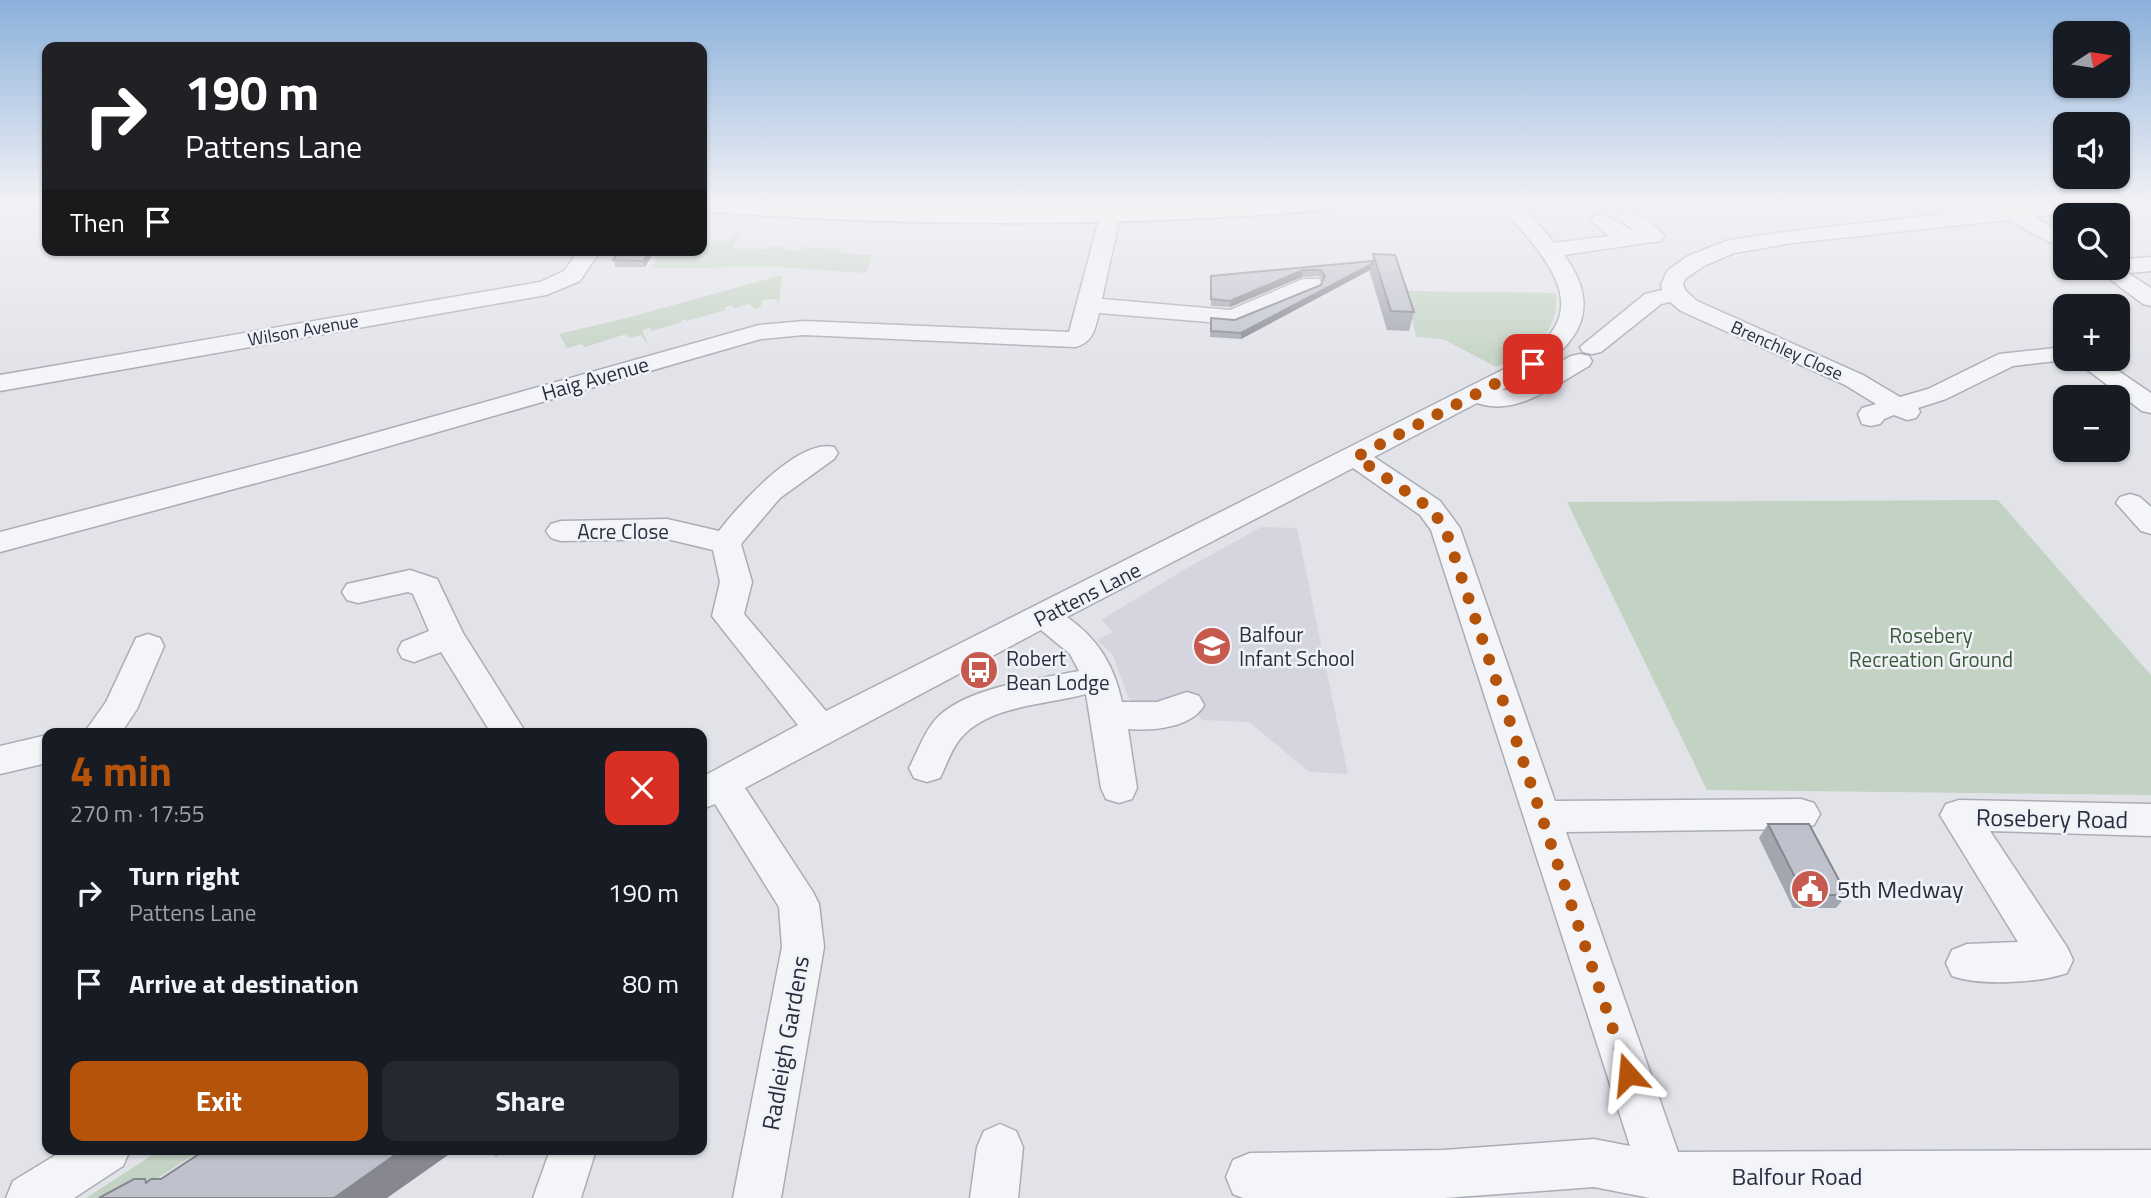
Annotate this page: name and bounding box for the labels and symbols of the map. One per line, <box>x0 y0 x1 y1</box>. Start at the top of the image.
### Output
north arrow <box>2053 21 2130 98</box>
street label: Wilson Avenue <box>246 307 360 353</box>
street label: Brenchley Close <box>1727 313 1847 387</box>
pin <box>1503 334 1563 394</box>
street label: Haig Avenue <box>538 347 652 409</box>
street label: Acre Close <box>577 515 669 547</box>
street label: Pattens Lane <box>1028 553 1146 635</box>
place label: Balfour Infant School <box>1239 618 1355 674</box>
park label: Rosebery Recreation Ground <box>1849 619 2013 675</box>
school or university icon: Balfour Infant School <box>1191 625 1233 667</box>
place label: Robert Bean Lodge <box>1006 642 1110 698</box>
bus stop icon: Robert Bean Lodge <box>958 649 1000 691</box>
street label: Rosebery Road <box>1975 799 2129 837</box>
public building icon: 5th Medway <box>1789 868 1831 910</box>
place label: 5th Medway <box>1837 871 1964 907</box>
street label: Radleigh Gardens <box>752 953 818 1133</box>
position arrow <box>1591 1037 1665 1111</box>
street label: Balfour Road <box>1731 1158 1863 1194</box>

